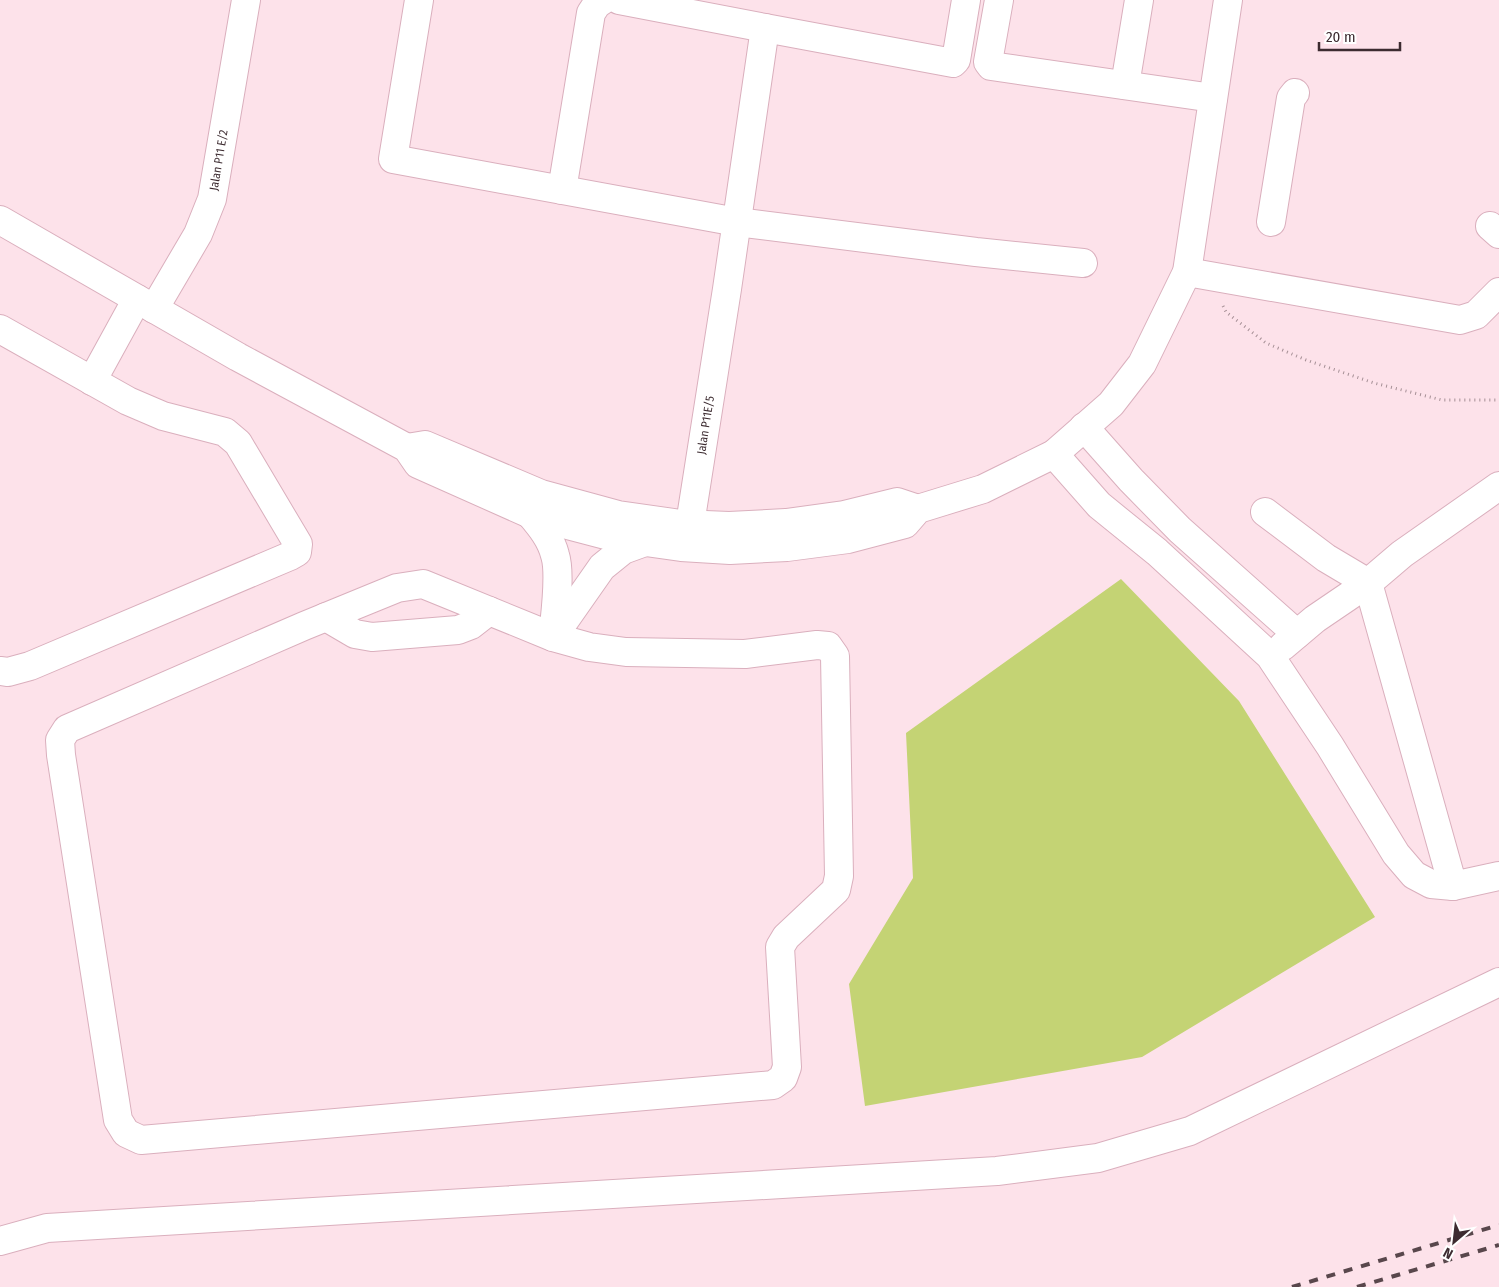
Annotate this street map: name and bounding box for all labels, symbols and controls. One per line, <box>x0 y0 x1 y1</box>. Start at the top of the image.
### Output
scale bar <box>1319 20 1400 52</box>
text: 20 m <box>1326 28 1356 46</box>
street label: Jalan P11 E/2 <box>207 129 231 192</box>
street label: Jalan P11E/5 <box>694 394 717 456</box>
north arrow <box>1429 1217 1479 1267</box>
text: N <box>1440 1244 1456 1263</box>

